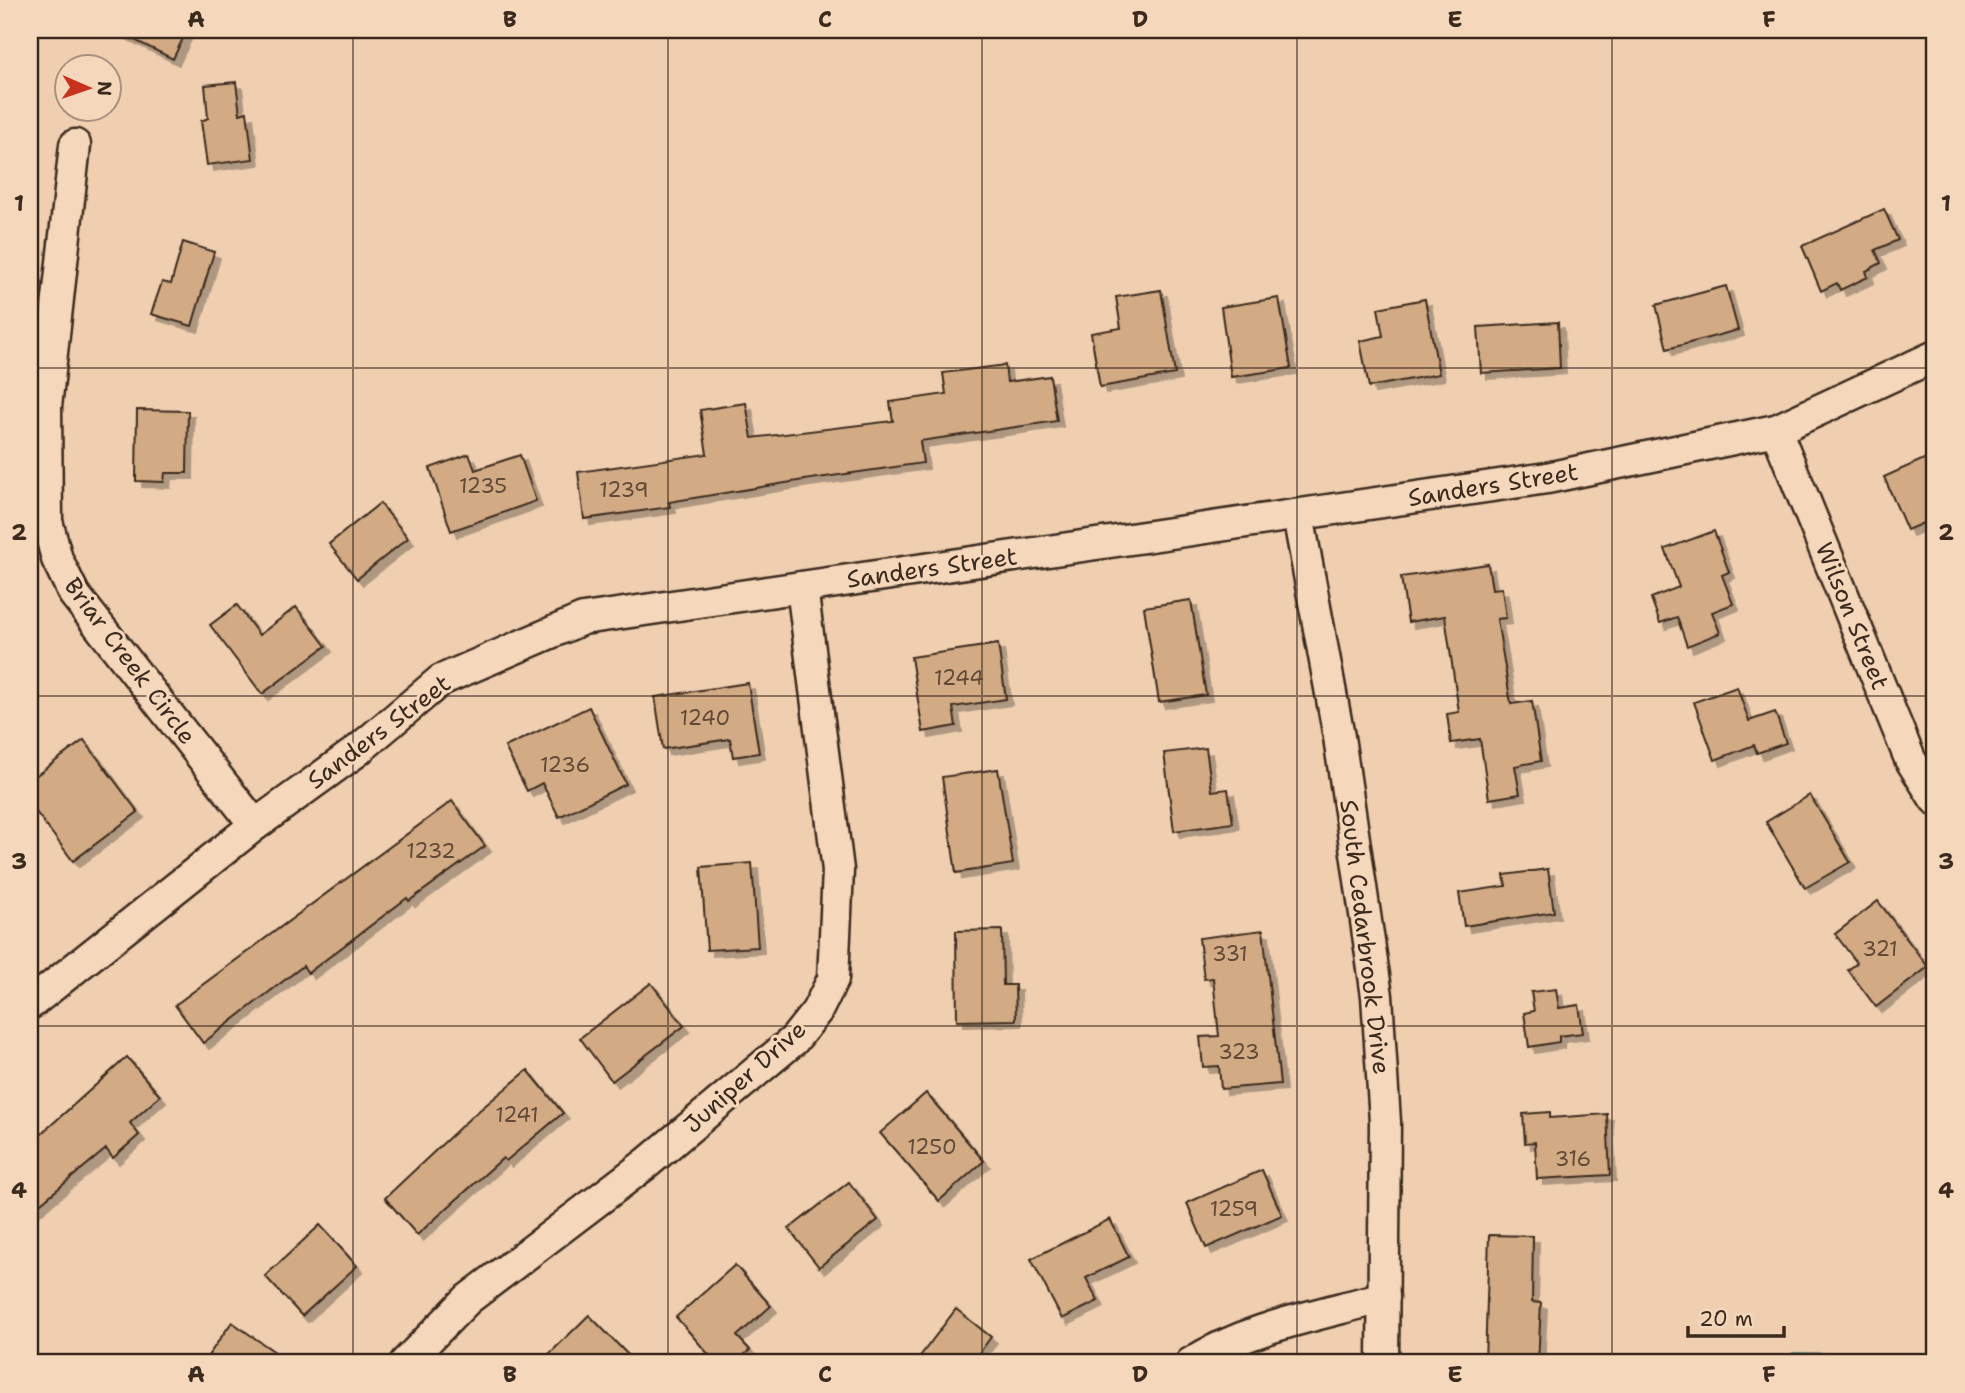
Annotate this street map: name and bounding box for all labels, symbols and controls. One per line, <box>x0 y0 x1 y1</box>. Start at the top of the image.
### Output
text: A <box>187 4 205 34</box>
text: B <box>503 4 517 34</box>
text: C <box>818 4 832 34</box>
text: D <box>1132 4 1148 34</box>
text: E <box>1447 4 1463 34</box>
text: F <box>1762 4 1776 34</box>
north arrow <box>52 52 122 122</box>
text: N <box>92 81 117 97</box>
text: 1 <box>14 188 24 218</box>
text: 1 <box>1941 188 1951 218</box>
street label: Sanders Street <box>1406 456 1580 514</box>
house number: 1235 <box>459 472 507 500</box>
house number: 1239 <box>599 476 649 504</box>
text: 2 <box>11 517 27 547</box>
text: 2 <box>1938 517 1954 547</box>
street label: Wilson Street <box>1808 538 1896 694</box>
street label: Sanders Street <box>845 540 1019 596</box>
street label: Briar Creek Circle <box>57 571 203 751</box>
house number: 1244 <box>934 664 984 692</box>
street label: Sanders Street <box>301 668 457 796</box>
house number: 1240 <box>680 704 730 732</box>
house number: 1236 <box>540 751 590 779</box>
street label: South Cedarbrook Drive <box>1332 798 1398 1076</box>
house number: 1232 <box>406 837 456 865</box>
text: 3 <box>11 846 27 876</box>
text: 3 <box>1938 846 1954 876</box>
house number: 321 <box>1862 935 1898 963</box>
house number: 331 <box>1212 940 1248 968</box>
street label: Juniper Drive <box>677 1014 813 1140</box>
house number: 323 <box>1218 1038 1260 1066</box>
house number: 1241 <box>495 1101 539 1129</box>
house number: 1250 <box>907 1133 957 1161</box>
house number: 316 <box>1555 1145 1591 1173</box>
text: 4 <box>11 1175 27 1205</box>
text: 4 <box>1938 1175 1954 1205</box>
house number: 1259 <box>1210 1195 1258 1223</box>
scale bar <box>1688 1295 1785 1339</box>
text: 20 m <box>1699 1305 1753 1333</box>
text: A <box>187 1359 205 1389</box>
text: B <box>503 1359 517 1389</box>
text: C <box>818 1359 832 1389</box>
text: D <box>1132 1359 1148 1389</box>
text: E <box>1447 1359 1463 1389</box>
text: F <box>1762 1359 1776 1389</box>

